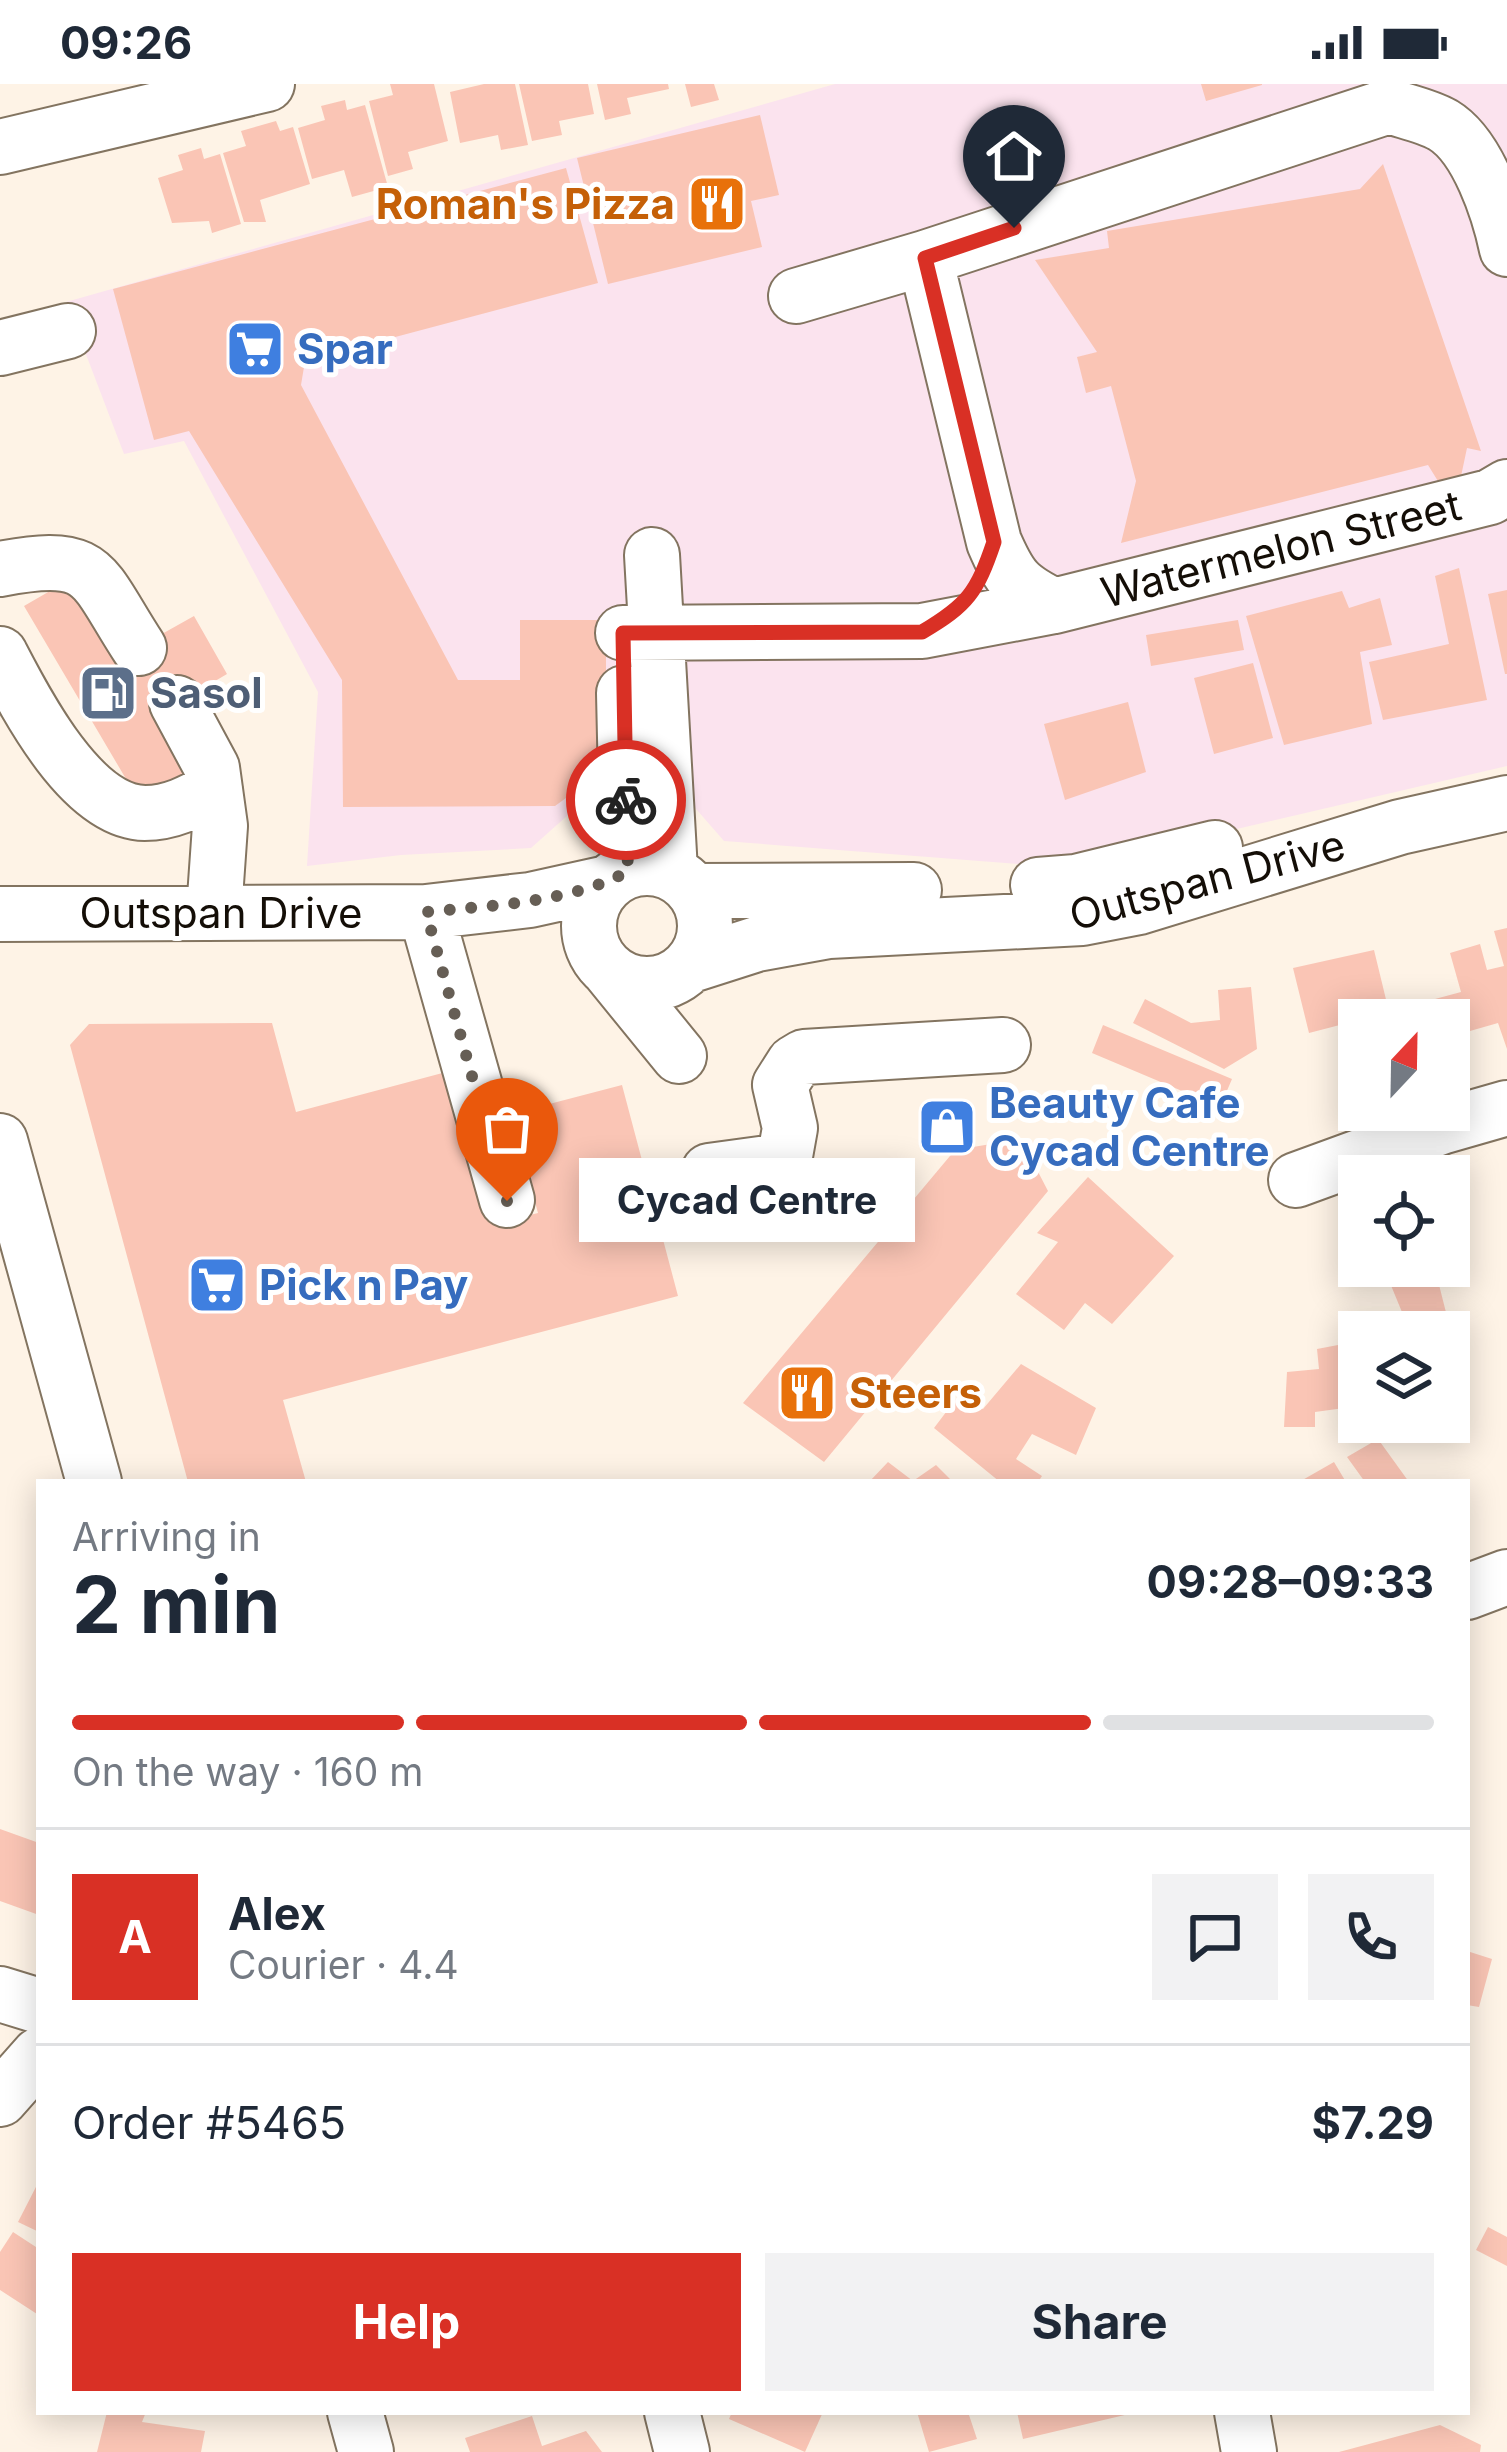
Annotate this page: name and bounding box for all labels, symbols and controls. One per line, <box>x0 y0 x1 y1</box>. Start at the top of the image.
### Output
text: 09:26 <box>60 15 192 70</box>
pin <box>963 105 1065 228</box>
icon: home <box>981 123 1047 189</box>
restaurant icon: Roman's Pizza <box>686 173 748 235</box>
place label: Roman's Pizza <box>376 178 675 229</box>
supermarket icon: Spar <box>224 318 286 380</box>
place label: Spar <box>297 323 393 374</box>
street label: Watermelon Street <box>1096 479 1466 618</box>
fuel station icon: Sasol <box>77 662 139 724</box>
place label: Sasol <box>150 667 263 718</box>
courier <box>566 740 686 860</box>
icon: bike <box>593 767 659 833</box>
street label: Outspan Drive <box>1064 818 1350 941</box>
street label: Outspan Drive <box>79 887 363 938</box>
north arrow <box>1338 999 1470 1131</box>
map controls <box>1338 999 1470 1443</box>
place label: Beauty Cafe Cycad Centre <box>989 1077 1270 1176</box>
pin <box>456 1078 558 1201</box>
icon: bag <box>474 1096 540 1162</box>
shop icon: Beauty Cafe Cycad Centre <box>916 1096 978 1158</box>
button: locate <box>1338 1155 1470 1287</box>
callout: Cycad Centre <box>579 1159 915 1243</box>
text: Cycad Centre <box>617 1176 877 1223</box>
supermarket icon: Pick n Pay <box>186 1254 248 1316</box>
place label: Pick n Pay <box>259 1259 468 1310</box>
button: layers <box>1338 1311 1470 1443</box>
restaurant icon: Steers <box>776 1362 838 1424</box>
place label: Steers <box>849 1367 982 1418</box>
text: Arriving in <box>72 1513 261 1560</box>
text: 09:28–09:33 <box>1147 1554 1434 1609</box>
text: 2 min <box>72 1557 280 1652</box>
text: On the way · 160 m <box>72 1748 423 1795</box>
button: chat <box>1152 1874 1278 2000</box>
button: phone <box>1308 1874 1434 2000</box>
text: Alex <box>228 1886 326 1941</box>
text: A <box>118 1909 152 1964</box>
text: Courier · 4.4 <box>228 1941 459 1988</box>
text: Order #5465 <box>72 2095 346 2150</box>
text: $7.29 <box>1311 2095 1434 2150</box>
button: Help <box>72 2253 741 2391</box>
button: Share <box>765 2253 1434 2391</box>

